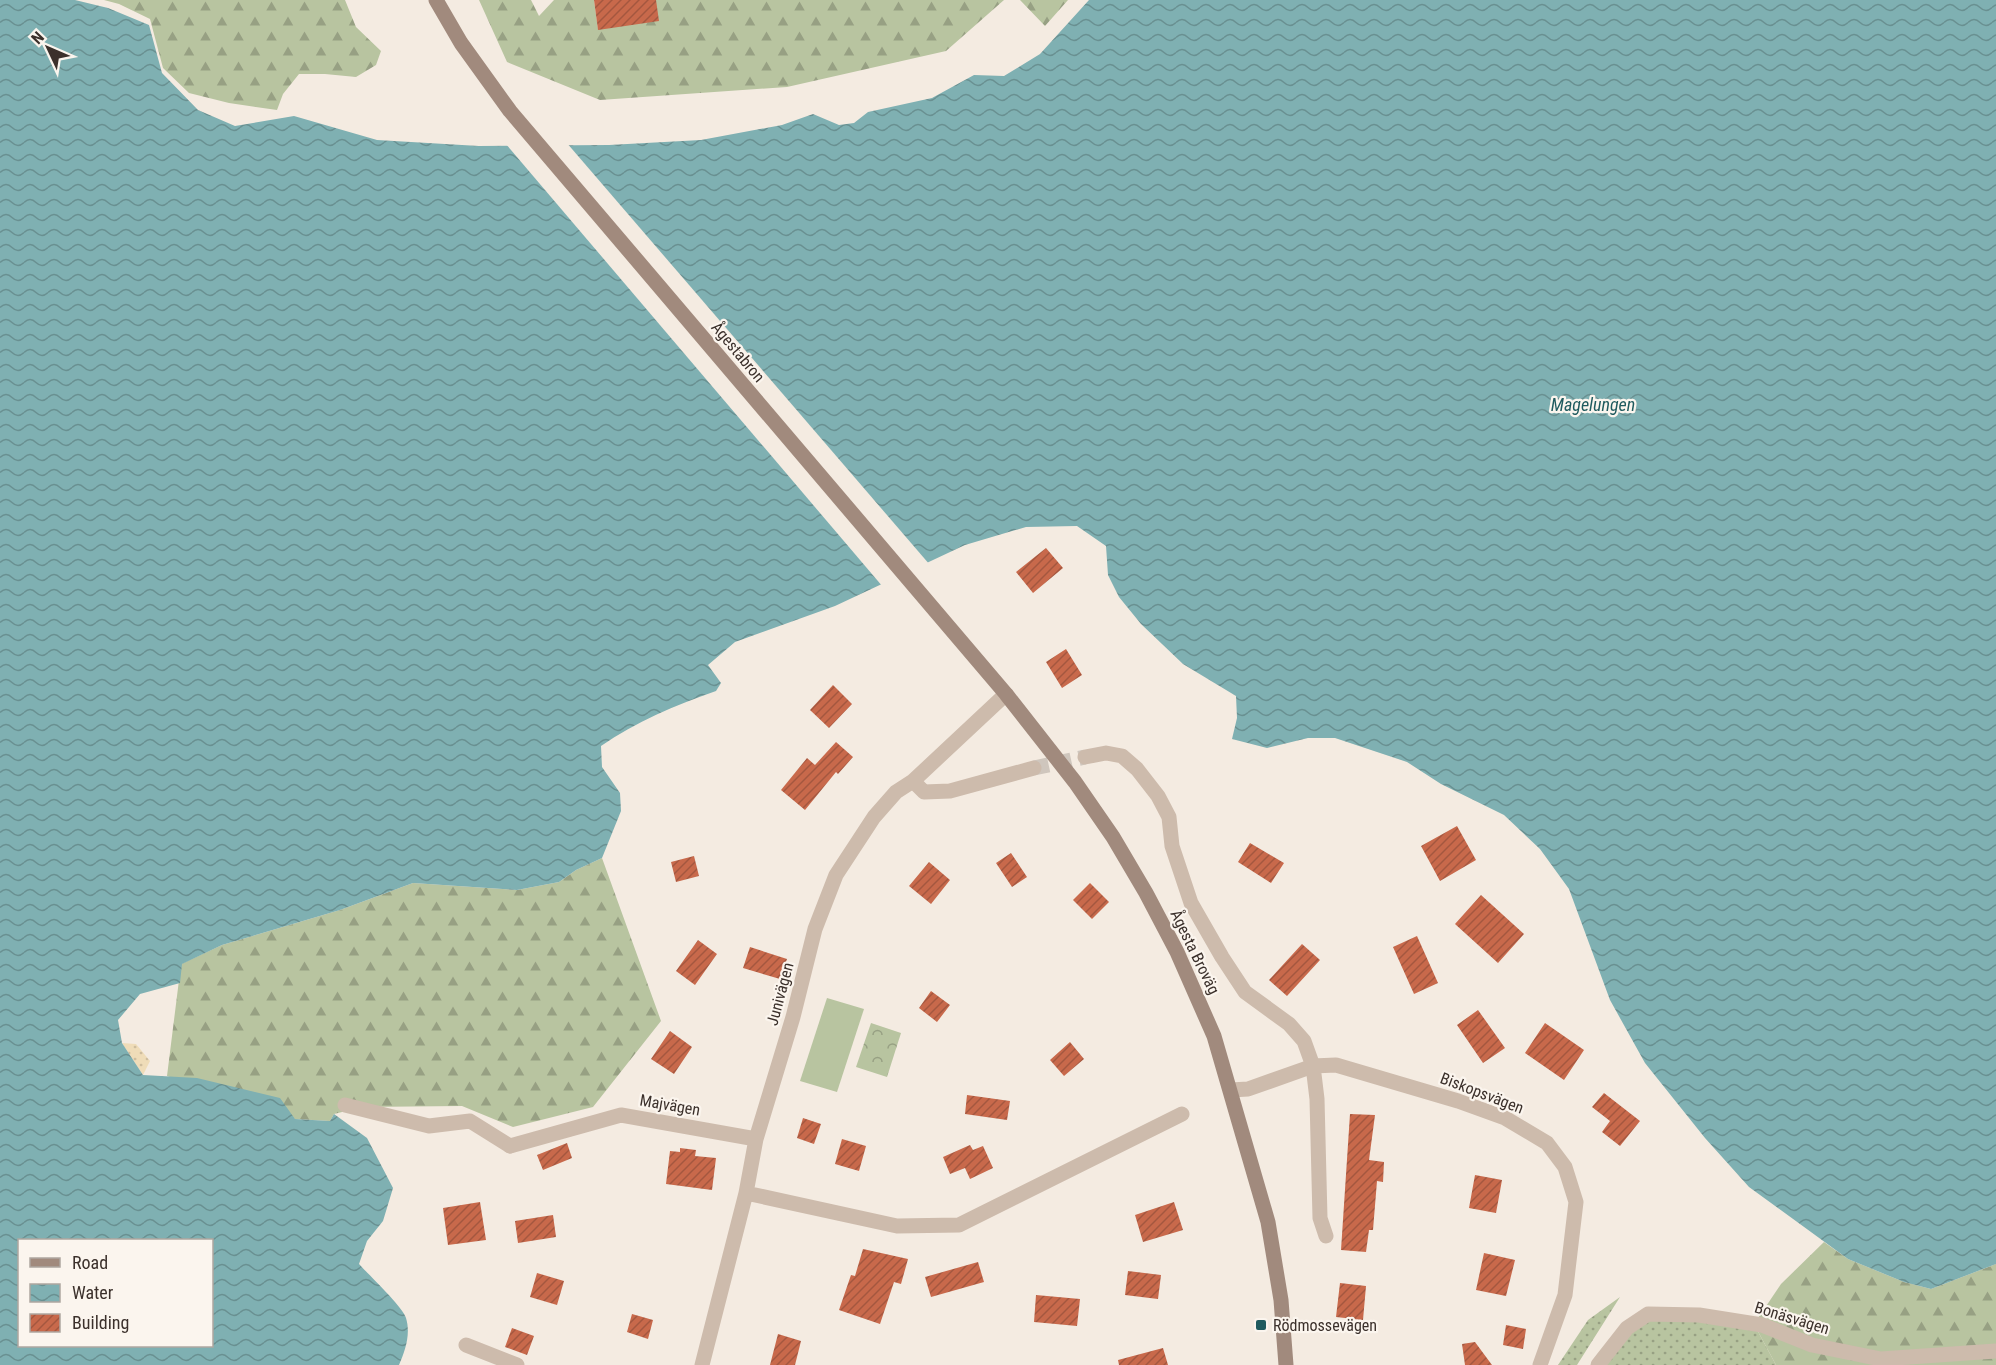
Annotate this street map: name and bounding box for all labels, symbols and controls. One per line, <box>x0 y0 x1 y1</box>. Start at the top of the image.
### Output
north arrow <box>18 18 78 78</box>
text: N <box>27 28 48 48</box>
street label: Ågestabron <box>707 317 769 386</box>
water label: Magelungen <box>1551 394 1635 415</box>
street label: Ågesta Broväg <box>1166 906 1225 997</box>
street label: Junivägen <box>762 960 798 1028</box>
street label: Biskopsvägen <box>1438 1068 1526 1118</box>
street label: Majvägen <box>638 1090 702 1120</box>
legend <box>18 1239 213 1347</box>
text: Road <box>72 1252 108 1273</box>
text: Water <box>72 1282 114 1303</box>
street label: Bonäsvägen <box>1752 1298 1832 1338</box>
text: Building <box>72 1312 129 1333</box>
place label: Rödmossevägen <box>1273 1316 1377 1335</box>
marker: Rödmossevägen <box>1254 1318 1268 1332</box>

